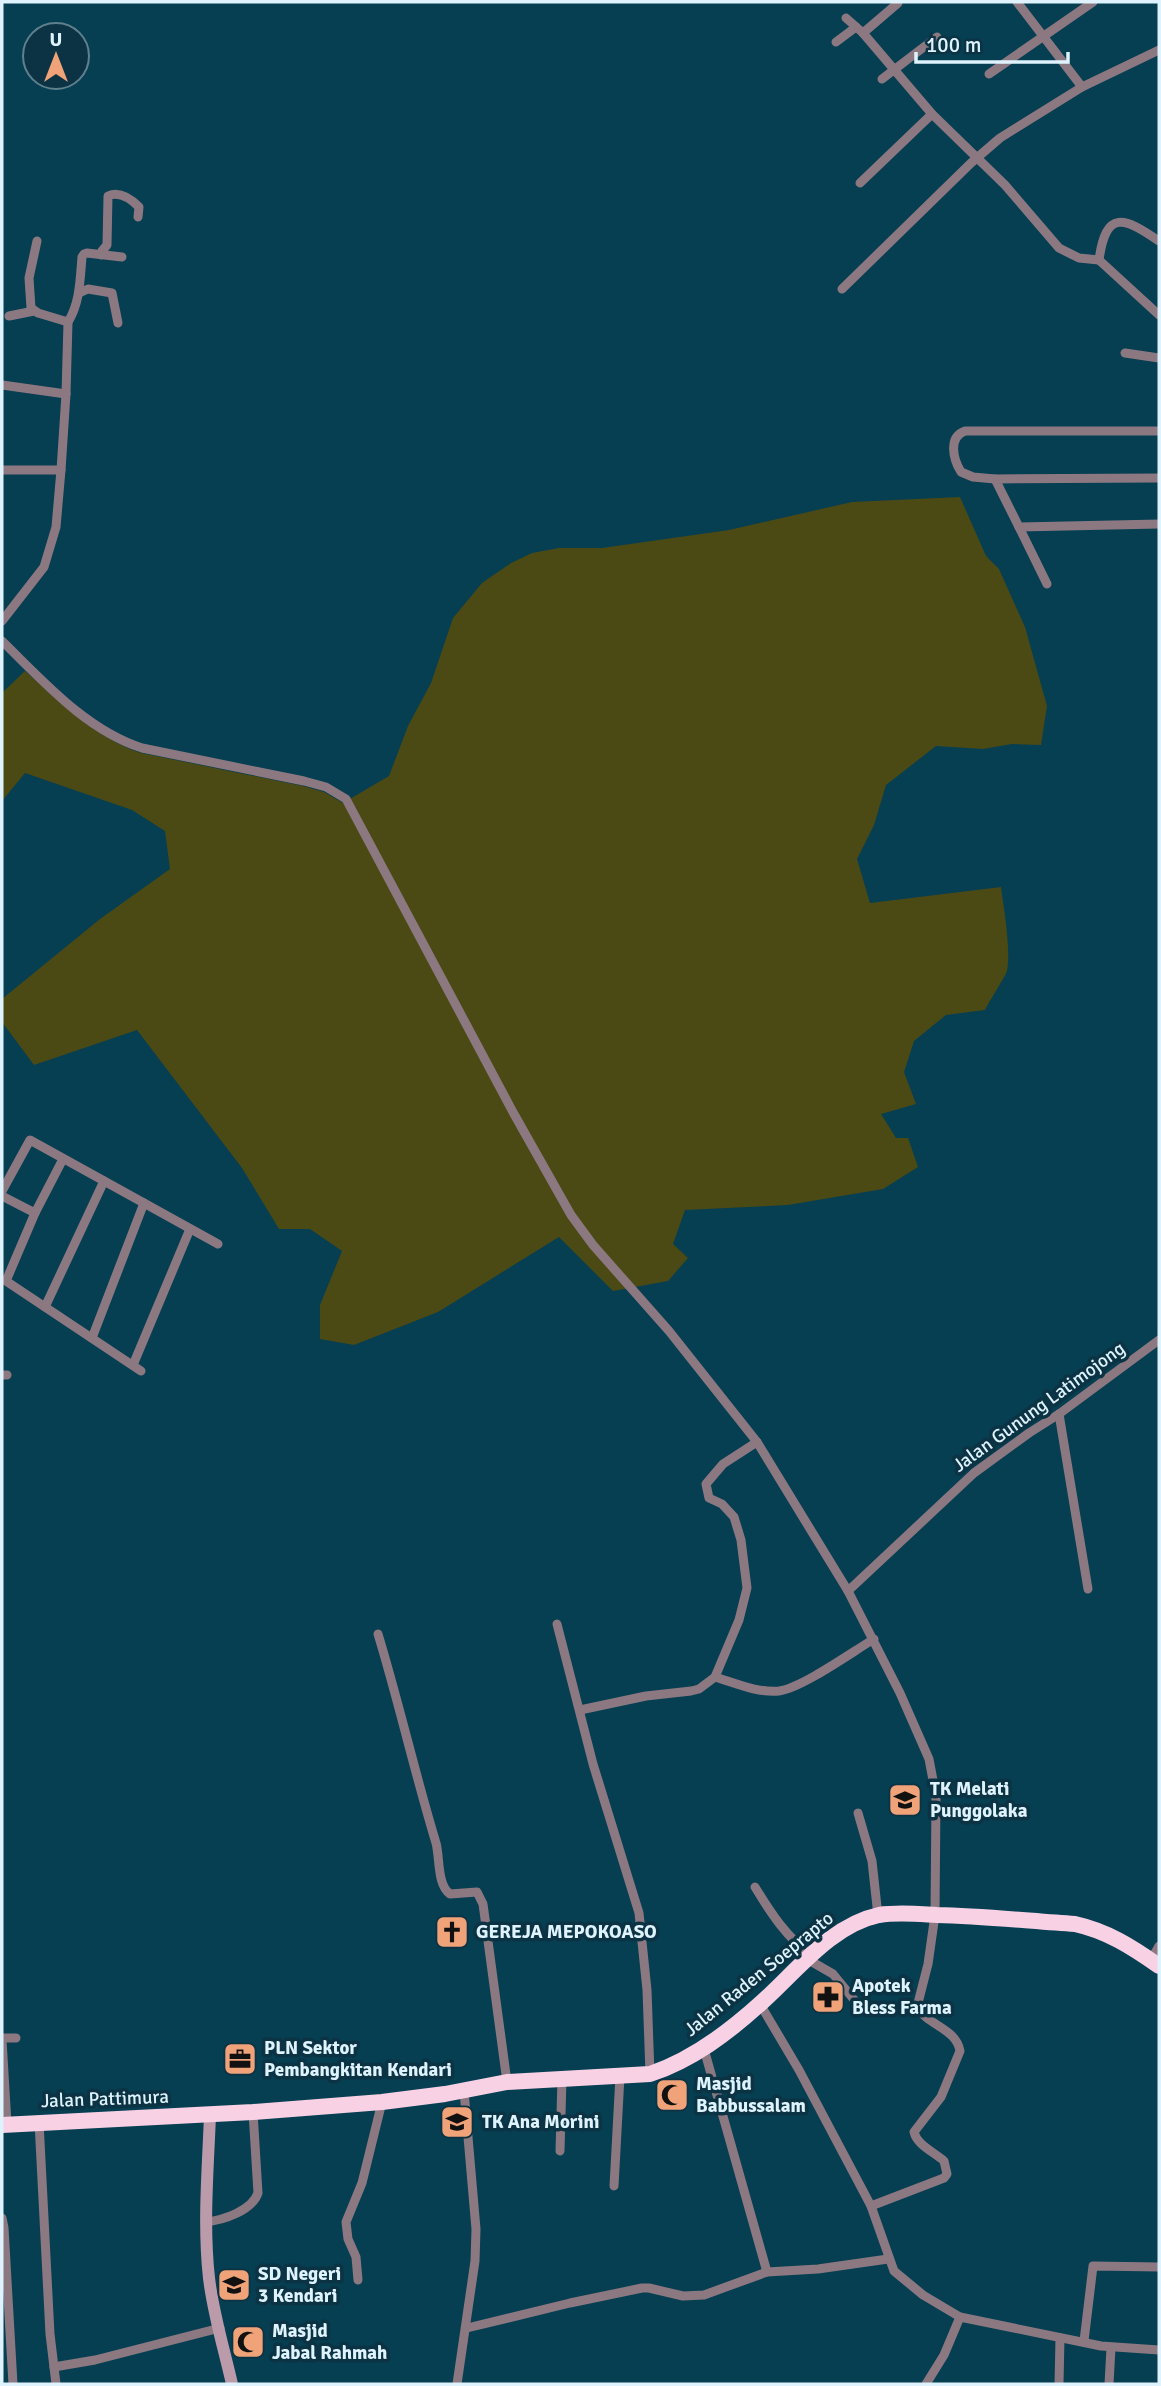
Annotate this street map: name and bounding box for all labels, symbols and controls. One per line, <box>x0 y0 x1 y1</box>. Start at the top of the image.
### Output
north arrow <box>21 21 91 91</box>
scale bar <box>916 21 1068 65</box>
text: U <box>50 28 62 52</box>
text: 100 m <box>926 32 981 58</box>
street label: Jalan Gunung Latimojong <box>948 1336 1130 1478</box>
place label: TK Melati Punggolaka <box>930 1777 1028 1823</box>
school or university icon: TK Melati Punggolaka <box>886 1781 924 1819</box>
street label: Jalan Raden Soeprapto <box>679 1906 839 2042</box>
church icon: GEREJA MEPOKOASO <box>433 1913 471 1951</box>
place label: GEREJA MEPOKOASO <box>476 1920 657 1944</box>
place label: Apotek Bless Farma <box>852 1974 952 2020</box>
pharmacy icon: Apotek Bless Farma <box>809 1978 847 2016</box>
place label: PLN Sektor Pembangkitan Kendari <box>264 2036 452 2082</box>
office icon: PLN Sektor Pembangkitan Kendari <box>221 2040 259 2078</box>
place label: Masjid Babbussalam <box>696 2072 806 2118</box>
mosque icon: Masjid Babbussalam <box>653 2076 691 2114</box>
street label: Jalan Pattimura <box>41 2085 169 2113</box>
school or university icon: TK Ana Morini <box>438 2103 476 2141</box>
place label: TK Ana Morini <box>482 2110 599 2134</box>
place label: SD Negeri 3 Kendari <box>258 2262 341 2308</box>
school or university icon: SD Negeri 3 Kendari <box>215 2266 253 2304</box>
place label: Masjid Jabal Rahmah <box>272 2319 387 2365</box>
mosque icon: Masjid Jabal Rahmah <box>229 2323 267 2361</box>

